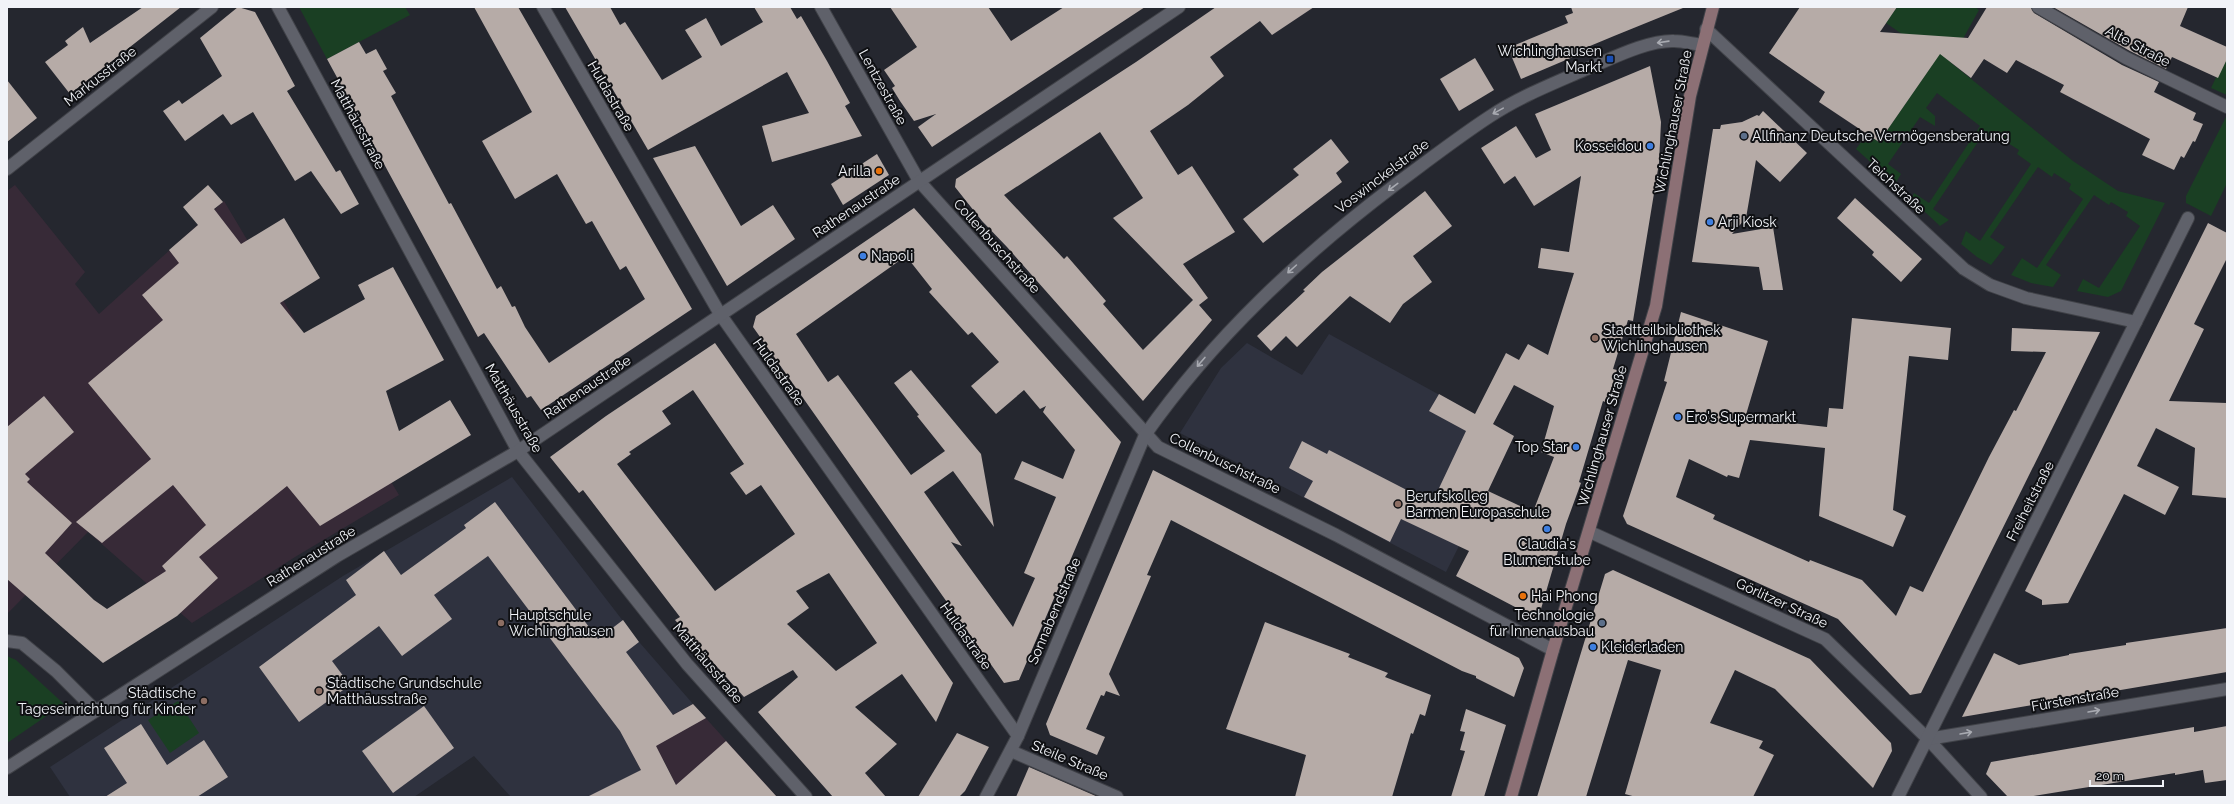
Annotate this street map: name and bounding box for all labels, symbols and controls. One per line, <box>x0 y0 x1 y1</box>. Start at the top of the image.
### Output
street label: Alte Straße <box>2103 22 2173 70</box>
one-way arrow <box>1657 38 1670 46</box>
street label: Markusstraße <box>61 43 139 109</box>
place label: Wichlinghausen Markt <box>1498 43 1602 75</box>
street label: Lentzestraße <box>856 46 910 128</box>
street label: Wichlinghauser Straße <box>1651 49 1695 195</box>
marker: Wichlinghausen Markt <box>1605 54 1615 64</box>
street label: Huldastraße <box>584 58 638 134</box>
street label: Matthäusstraße <box>327 76 389 172</box>
one-way arrow <box>1493 108 1505 116</box>
place label: Allfinanz Deutsche Vermögensberatung <box>1752 128 2010 144</box>
marker: Allfinanz Deutsche Vermögensberatung <box>1739 131 1749 141</box>
street label: Voswinckelstraße <box>1332 136 1432 216</box>
place label: Kosseidou <box>1575 138 1642 154</box>
marker: Kosseidou <box>1645 141 1655 151</box>
street label: Teichstraße <box>1863 155 1929 217</box>
place label: Arilla <box>838 163 871 179</box>
marker: Arilla <box>874 166 884 176</box>
street label: Rathenaustraße <box>809 171 903 241</box>
one-way arrow <box>1387 183 1398 191</box>
street label: Collenbuschstraße <box>950 196 1044 296</box>
place label: Arji Kiosk <box>1718 214 1777 230</box>
marker: Arji Kiosk <box>1705 217 1715 227</box>
place label: Napoli <box>871 248 913 264</box>
marker: Napoli <box>858 251 868 261</box>
one-way arrow <box>1287 265 1297 274</box>
place label: Stadtteilbibliothek Wichlinghausen <box>1603 322 1721 354</box>
marker: Stadtteilbibliothek Wichlinghausen <box>1590 333 1600 343</box>
street label: Huldastraße <box>750 335 808 409</box>
street label: Rathenaustraße <box>540 352 634 422</box>
one-way arrow <box>1197 356 1206 366</box>
street label: Matthäusstraße <box>482 361 546 455</box>
street label: Wichlinghauser Straße <box>1574 364 1630 508</box>
place label: Ero's Supermarkt <box>1686 409 1797 425</box>
marker: Ero's Supermarkt <box>1673 412 1683 422</box>
street label: Collenbuschstraße <box>1167 429 1283 497</box>
place label: Top Star <box>1515 439 1568 455</box>
marker: Top Star <box>1571 442 1581 452</box>
street label: Freiheitstraße <box>2003 458 2057 544</box>
place label: Berufskolleg Barmen Europaschule <box>1406 488 1550 520</box>
marker: Berufskolleg Barmen Europaschule <box>1393 499 1403 509</box>
street label: Rathenaustraße <box>264 522 358 590</box>
marker: Claudia's Blumenstube <box>1542 524 1552 534</box>
place label: Claudia's Blumenstube <box>1503 536 1591 568</box>
street label: Sonnabendstraße <box>1024 555 1084 667</box>
street label: Görlitzer Straße <box>1734 575 1830 631</box>
place label: Hai Phong <box>1531 588 1598 604</box>
marker: Hai Phong <box>1518 591 1528 601</box>
street label: Huldastraße <box>937 599 995 673</box>
place label: Hauptschule Wichlinghausen <box>509 607 613 639</box>
place label: Technologie für Innenausbau <box>1489 607 1594 639</box>
marker: Hauptschule Wichlinghausen <box>496 618 506 628</box>
marker: Technologie für Innenausbau <box>1597 618 1607 628</box>
street label: Matthäusstraße <box>670 620 746 706</box>
place label: Kleiderladen <box>1601 639 1683 655</box>
marker: Kleiderladen <box>1588 642 1598 652</box>
place label: Städtische Grundschule Matthäusstraße <box>327 675 482 707</box>
street label: Fürstenstraße <box>2030 683 2120 715</box>
place label: Städtische Tageseinrichtung für Kinder <box>18 685 196 717</box>
marker: Städtische Grundschule Matthäusstraße <box>314 686 324 696</box>
marker: Städtische Tageseinrichtung für Kinder <box>199 696 209 706</box>
one-way arrow <box>2087 707 2100 715</box>
one-way arrow <box>1959 729 1972 737</box>
street label: Steile Straße <box>1029 737 1111 783</box>
scale bar <box>2090 762 2163 788</box>
text: 20 m <box>2096 769 2124 783</box>

